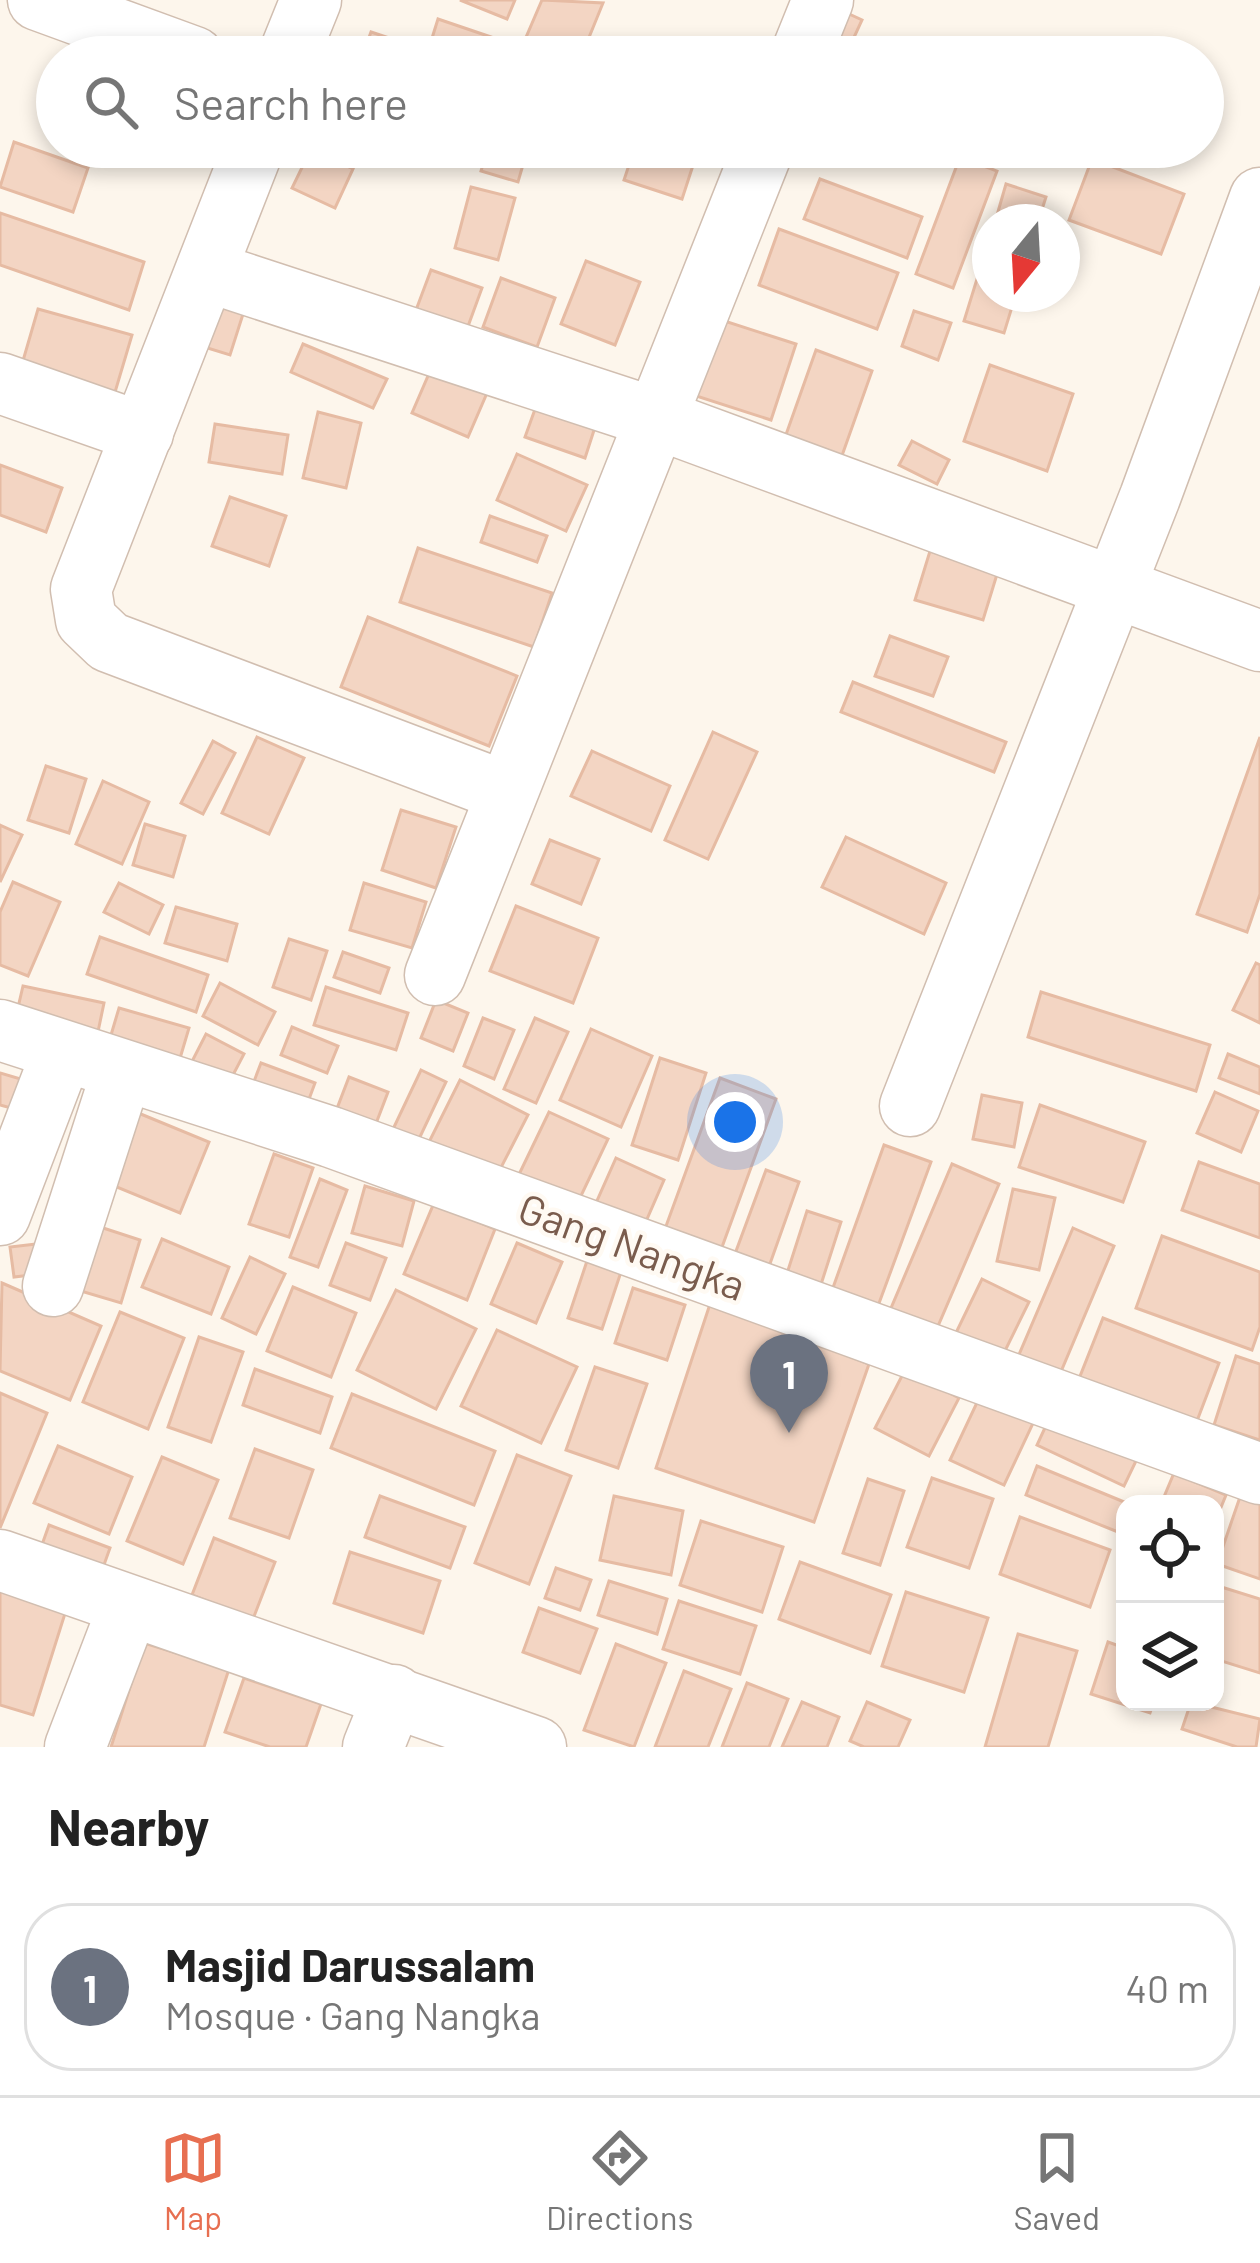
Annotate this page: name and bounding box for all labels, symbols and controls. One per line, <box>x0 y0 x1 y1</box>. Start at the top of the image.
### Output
search box <box>36 36 1224 168</box>
icon: search <box>78 69 144 135</box>
text: Search here <box>174 75 408 129</box>
north arrow <box>972 204 1080 312</box>
your location <box>705 1092 765 1152</box>
street label: Gang Nangka <box>512 1181 753 1310</box>
pin: 1 <box>750 1334 828 1433</box>
map controls <box>1116 1495 1224 1711</box>
button: locate <box>1116 1495 1224 1603</box>
button: layers <box>1116 1603 1224 1711</box>
text: Nearby <box>48 1795 209 1856</box>
text: Masjid Darussalam <box>165 1937 535 1991</box>
text: 1 <box>83 1964 97 2011</box>
text: 40 m <box>1125 1964 1209 2011</box>
text: Mosque · Gang Nangka <box>165 1991 540 2038</box>
tab: Map <box>160 2125 226 2237</box>
tab: Directions <box>546 2125 693 2237</box>
tab: Saved <box>1013 2125 1100 2237</box>

